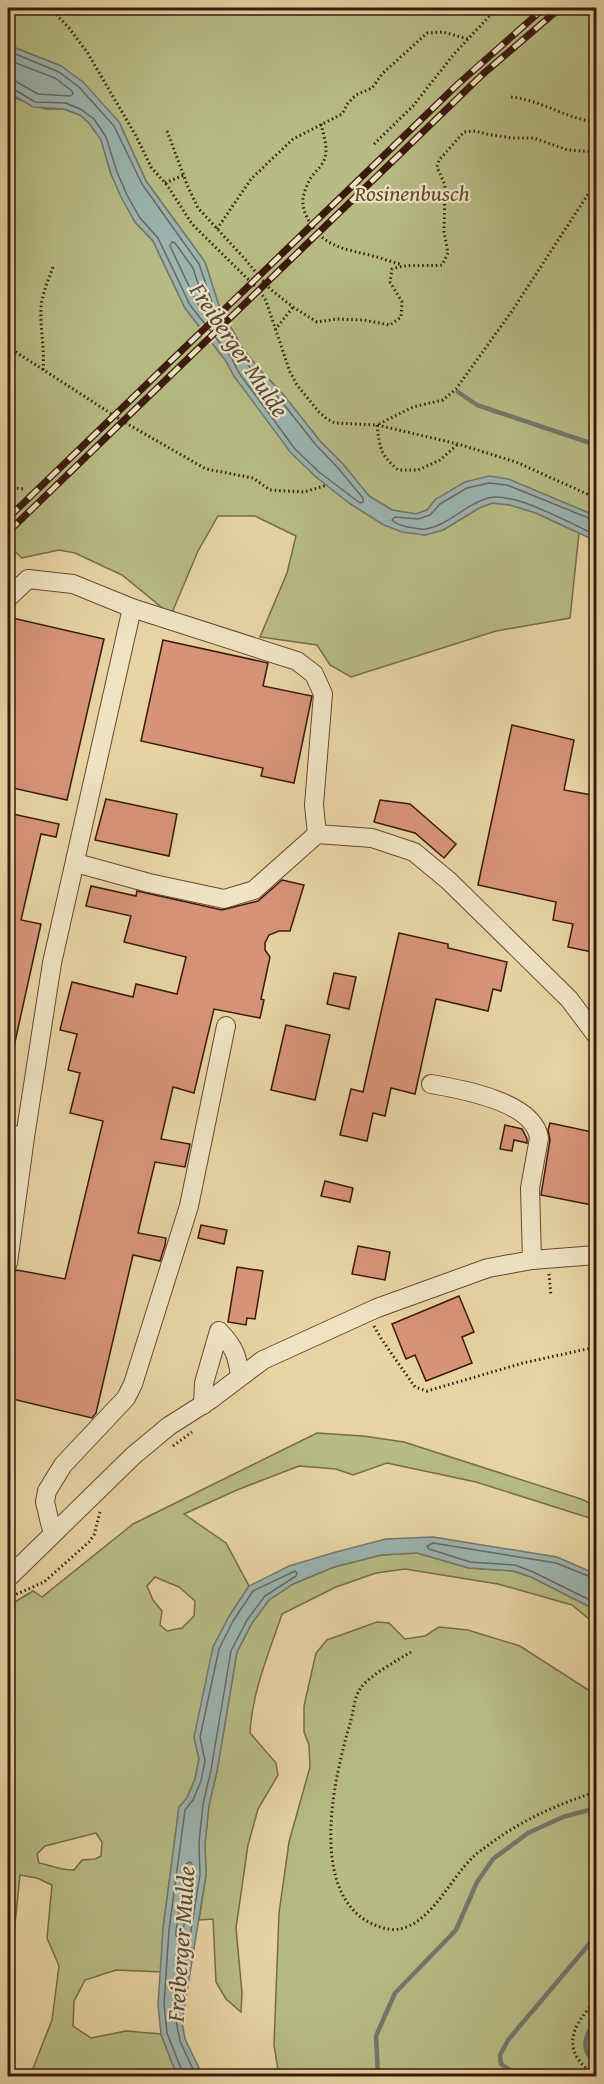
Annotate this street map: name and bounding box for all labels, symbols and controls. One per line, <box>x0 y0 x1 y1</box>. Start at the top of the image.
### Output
park label: Rosinenbusch <box>353 177 470 209</box>
water label: Freiberger Mulde <box>181 274 298 425</box>
water label: Freiberger Mulde <box>158 1865 203 2024</box>

